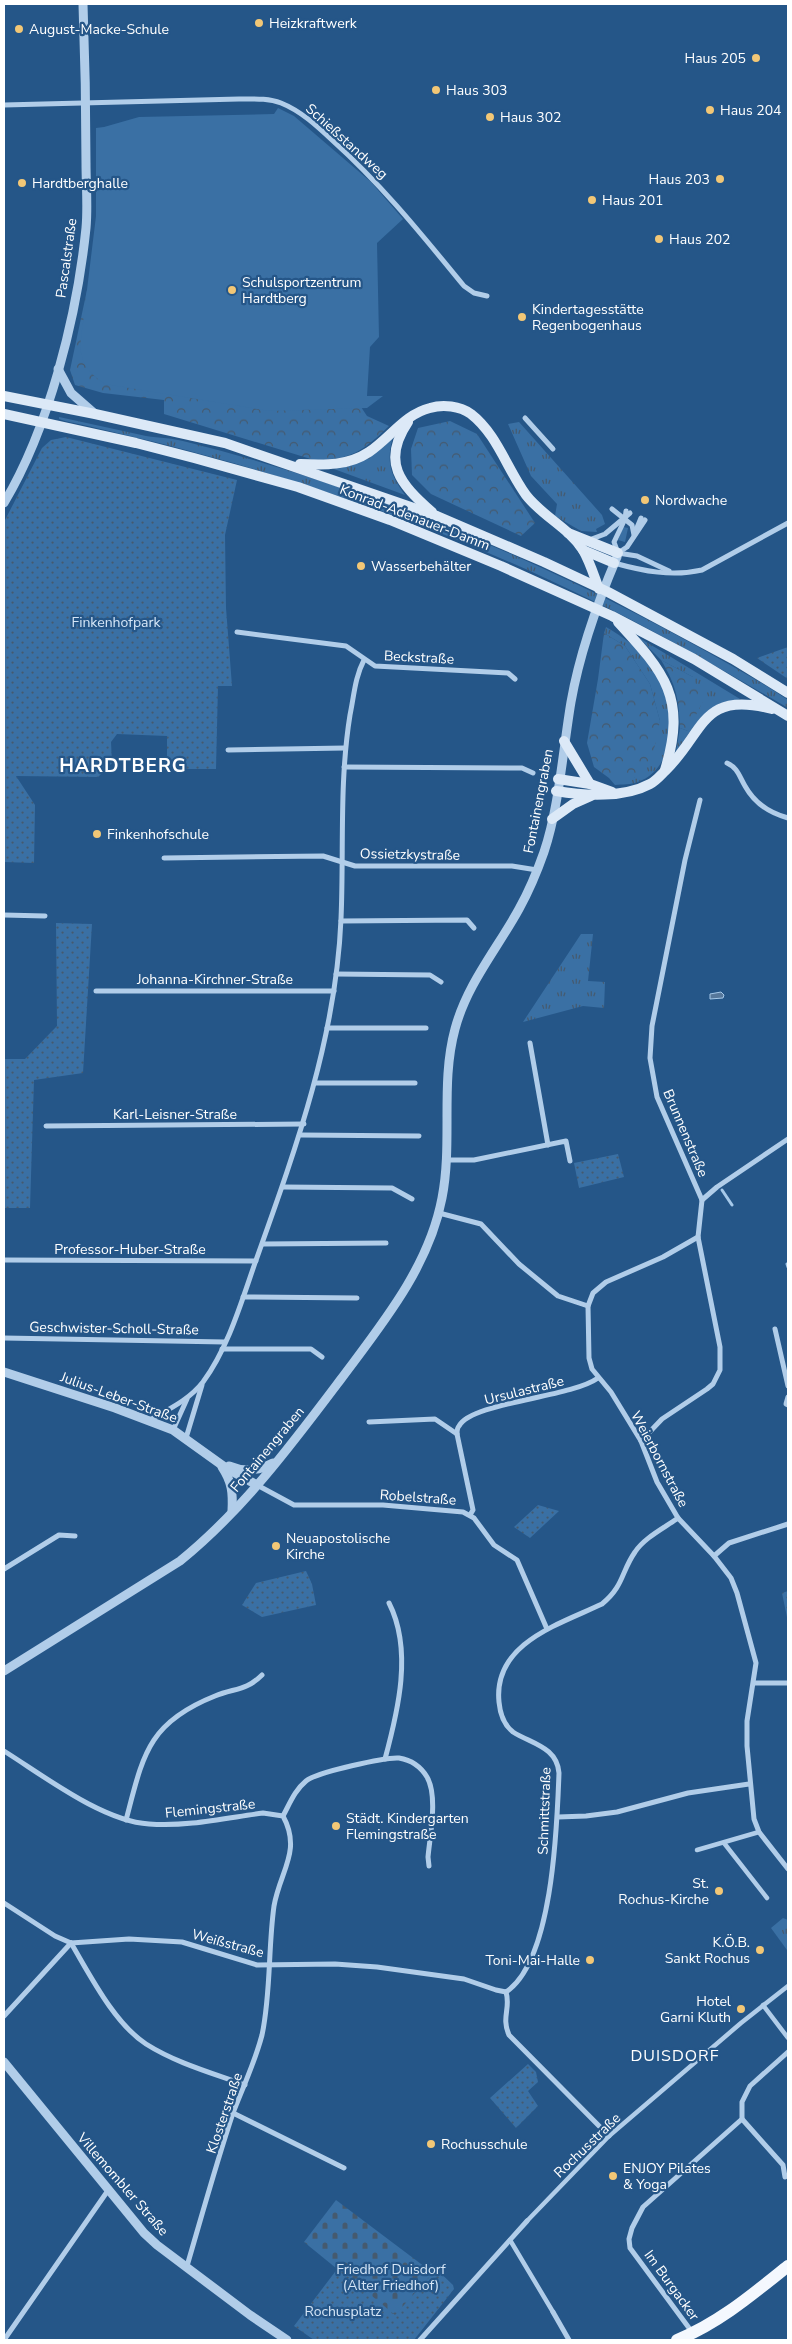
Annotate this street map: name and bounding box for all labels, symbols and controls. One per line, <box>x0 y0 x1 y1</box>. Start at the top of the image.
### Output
place label: Heizkraftwerk <box>269 14 358 33</box>
marker: Heizkraftwerk <box>253 17 265 29</box>
place label: August-Macke-Schule <box>29 20 169 39</box>
marker: August-Macke-Schule <box>13 23 25 35</box>
place label: Haus 205 <box>685 49 746 68</box>
marker: Haus 205 <box>750 52 762 64</box>
place label: Haus 303 <box>446 81 507 100</box>
marker: Haus 303 <box>430 84 442 96</box>
street label: Schießstandweg <box>301 99 392 183</box>
place label: Haus 204 <box>720 101 781 120</box>
marker: Haus 204 <box>704 104 716 116</box>
place label: Haus 302 <box>500 108 561 127</box>
marker: Haus 302 <box>484 111 496 123</box>
place label: Haus 203 <box>649 170 710 189</box>
marker: Haus 203 <box>714 173 726 185</box>
place label: Hardtberghalle <box>32 174 128 193</box>
marker: Hardtberghalle <box>16 177 28 189</box>
place label: Haus 201 <box>602 191 663 210</box>
marker: Haus 201 <box>586 194 598 206</box>
street label: Pascalstraße <box>51 217 82 299</box>
place label: Haus 202 <box>669 230 730 249</box>
marker: Haus 202 <box>653 233 665 245</box>
place label: Schulsportzentrum Hardtberg <box>242 273 361 308</box>
marker: Schulsportzentrum Hardtberg <box>226 284 238 296</box>
place label: Kindertagesstätte Regenbogenhaus <box>532 300 644 335</box>
marker: Kindertagesstätte Regenbogenhaus <box>516 311 528 323</box>
street label: Konrad-Adenauer-Damm <box>337 480 493 555</box>
place label: Nordwache <box>655 491 727 510</box>
marker: Nordwache <box>639 494 651 506</box>
place label: Wasserbehälter <box>371 557 471 576</box>
marker: Wasserbehälter <box>355 560 367 572</box>
park label: Finkenhofpark <box>71 613 162 632</box>
street label: Beckstraße <box>383 646 455 669</box>
street label: Fontainengraben <box>519 747 558 855</box>
district label: HARDTBERG <box>59 753 187 779</box>
place label: Finkenhofschule <box>107 825 209 844</box>
marker: Finkenhofschule <box>91 828 103 840</box>
street label: Ossietzkystraße <box>360 844 460 865</box>
street label: Johanna-Kirchner-Straße <box>136 970 293 989</box>
street label: Brunnenstraße <box>659 1086 713 1180</box>
street label: Karl-Leisner-Straße <box>113 1105 237 1124</box>
street label: Professor-Huber-Straße <box>54 1240 206 1259</box>
street label: Geschwister-Scholl-Straße <box>29 1318 199 1339</box>
street label: Julius-Leber-Straße <box>57 1367 180 1427</box>
street label: Ursulastraße <box>482 1371 566 1410</box>
street label: Fontainengraben <box>226 1403 309 1496</box>
street label: Weierbornstraße <box>626 1408 693 1511</box>
street label: Robelstraße <box>379 1485 457 1510</box>
place label: Neuapostolische Kirche <box>286 1529 390 1564</box>
marker: Neuapostolische Kirche <box>270 1540 282 1552</box>
street label: Schmittstraße <box>533 1767 556 1855</box>
street label: Flemingstraße <box>164 1794 256 1823</box>
place label: Städt. Kindergarten Flemingstraße <box>346 1809 469 1844</box>
marker: Städt. Kindergarten Flemingstraße <box>330 1820 342 1832</box>
place label: St. Rochus-Kirche <box>618 1874 709 1909</box>
marker: St. Rochus-Kirche <box>713 1885 725 1897</box>
street label: Weißstraße <box>190 1925 266 1962</box>
place label: K.Ö.B. Sankt Rochus <box>665 1933 750 1968</box>
marker: K.Ö.B. Sankt Rochus <box>754 1944 766 1956</box>
place label: Toni-Mai-Halle <box>485 1951 580 1970</box>
marker: Toni-Mai-Halle <box>584 1954 596 1966</box>
place label: Hotel Garni Kluth <box>660 1992 732 2027</box>
marker: Hotel Garni Kluth <box>735 2003 747 2015</box>
district label: DUISDORF <box>630 2045 720 2067</box>
street label: Klosterstraße <box>202 2070 247 2156</box>
street label: Rochusstraße <box>550 2109 625 2182</box>
street label: Villemombler Straße <box>72 2128 173 2240</box>
place label: Rochusschule <box>441 2135 528 2154</box>
marker: Rochusschule <box>425 2138 437 2150</box>
place label: ENJOY Pilates & Yoga <box>623 2159 711 2194</box>
marker: ENJOY Pilates & Yoga <box>607 2170 619 2182</box>
street label: Im Burgacker <box>640 2246 704 2324</box>
park label: Friedhof Duisdorf (Alter Friedhof) <box>336 2260 446 2295</box>
park label: Rochusplatz <box>304 2302 382 2321</box>

